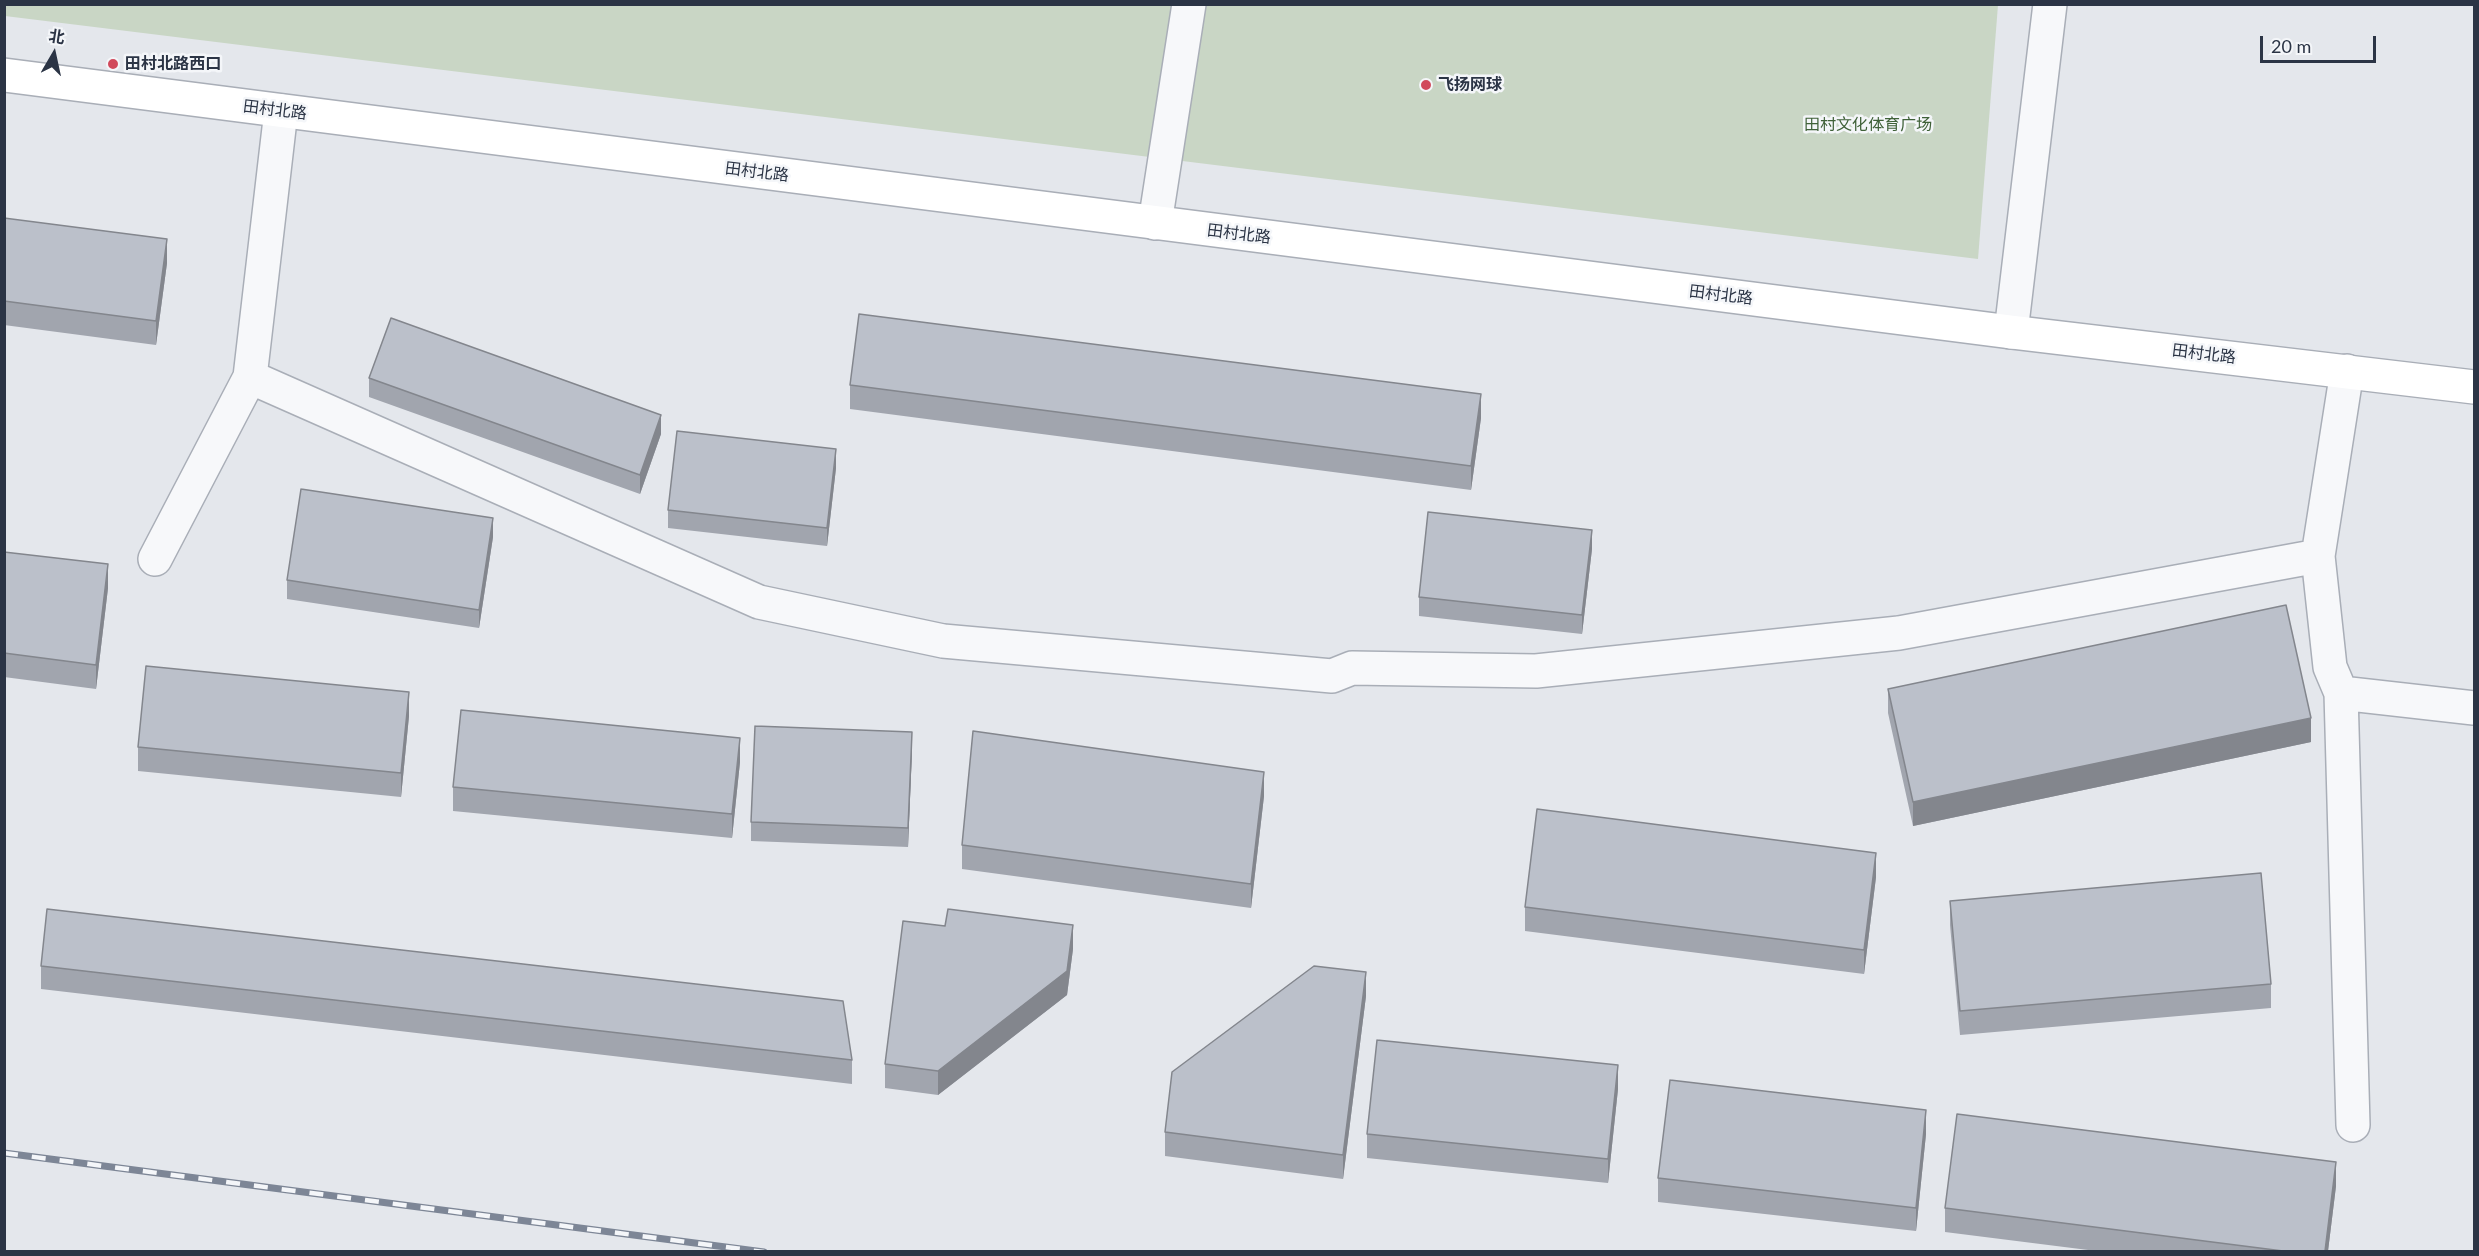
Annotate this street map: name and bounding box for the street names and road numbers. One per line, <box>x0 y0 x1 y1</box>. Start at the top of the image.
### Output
street label: 田村北路 <box>242 97 308 123</box>
street label: 田村北路 <box>724 159 790 185</box>
street label: 田村北路 <box>1206 221 1272 247</box>
street label: 田村北路 <box>1688 282 1754 308</box>
street label: 田村北路 <box>2171 341 2237 367</box>

